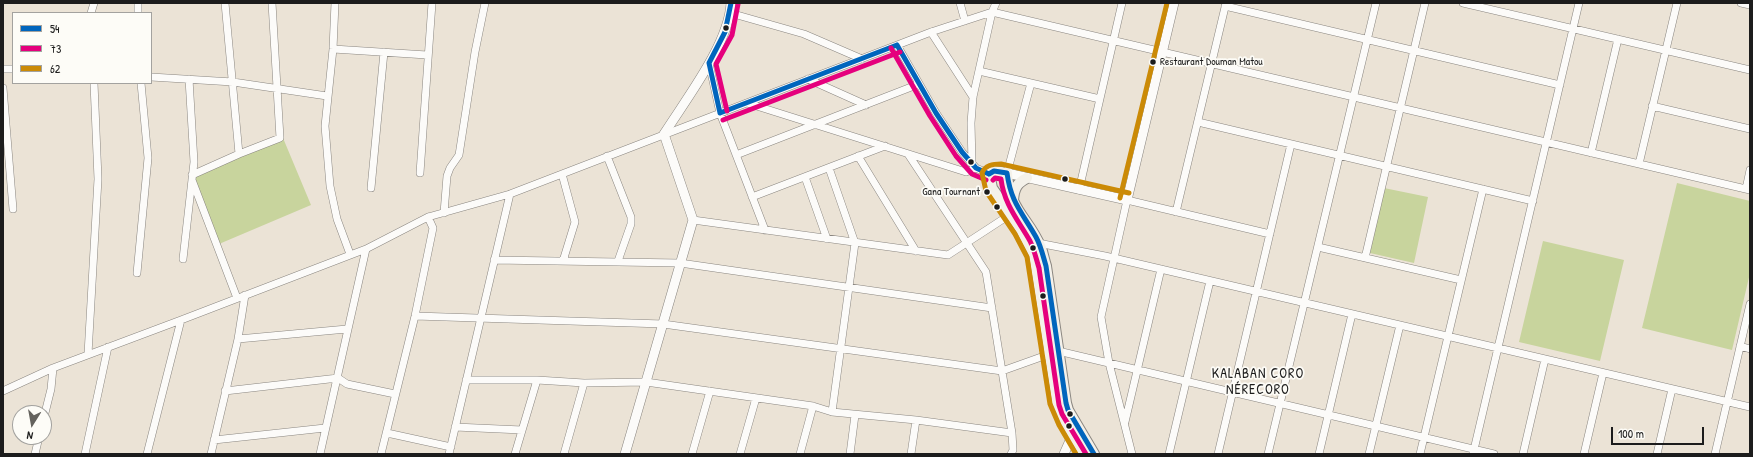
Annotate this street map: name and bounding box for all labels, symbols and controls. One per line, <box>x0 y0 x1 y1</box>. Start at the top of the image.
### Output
legend <box>12 12 152 84</box>
text: 54 <box>50 20 60 37</box>
unlabelled marker <box>721 23 731 33</box>
text: 73 <box>50 40 61 57</box>
place label: Restaurant Douman Matou <box>1160 55 1263 69</box>
marker: Restaurant Douman Matou <box>1148 57 1158 67</box>
text: 62 <box>50 60 60 77</box>
unlabelled marker <box>966 157 976 167</box>
unlabelled marker <box>1060 174 1070 184</box>
place label: Gana Tournant <box>922 185 980 199</box>
marker: Gana Tournant <box>982 187 992 197</box>
unlabelled marker <box>992 202 1002 212</box>
unlabelled marker <box>1028 243 1038 253</box>
unlabelled marker <box>1038 291 1048 301</box>
district label: KALABAN CORO NÉRECORO <box>1212 366 1304 398</box>
north arrow <box>12 405 52 445</box>
unlabelled marker <box>1065 409 1075 419</box>
scale bar <box>1613 419 1706 445</box>
unlabelled marker <box>1064 421 1074 431</box>
text: 100 m <box>1618 425 1644 442</box>
text: N <box>26 428 34 443</box>

